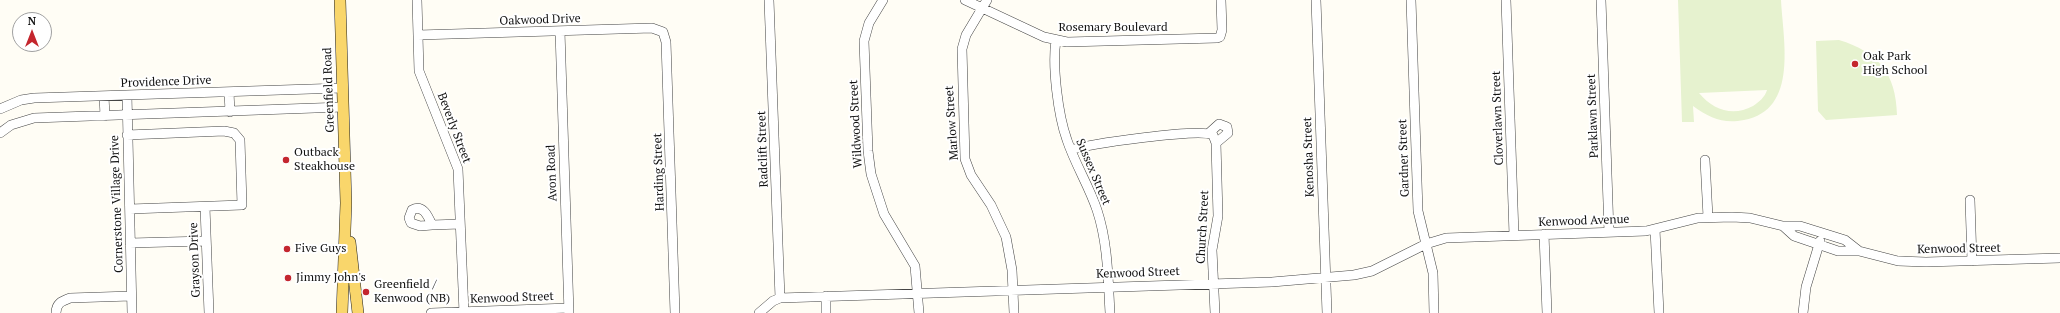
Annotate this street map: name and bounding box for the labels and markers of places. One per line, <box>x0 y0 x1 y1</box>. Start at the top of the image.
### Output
place label: Oak Park High School <box>1863 50 1928 78</box>
marker: Oak Park High School <box>1850 59 1860 69</box>
place label: Outback Steakhouse <box>294 146 355 174</box>
marker: Outback Steakhouse <box>281 155 291 165</box>
place label: Five Guys <box>295 242 346 256</box>
marker: Five Guys <box>282 244 292 254</box>
place label: Jimmy John's <box>296 271 366 285</box>
marker: Jimmy John's <box>283 273 293 283</box>
place label: Greenfield / Kenwood (NB) <box>374 278 450 306</box>
marker: Greenfield / Kenwood (NB) <box>361 287 371 297</box>

